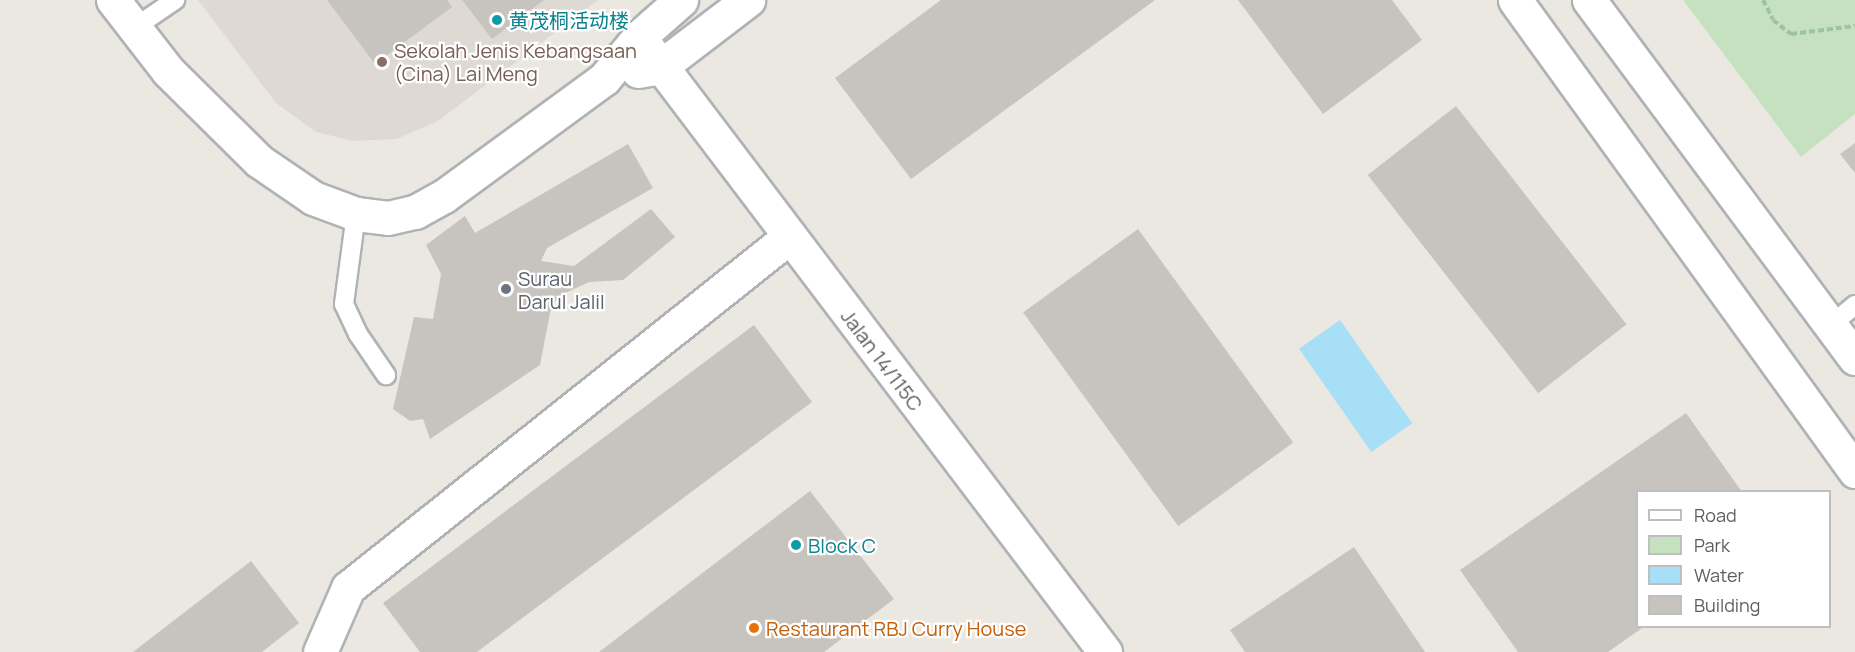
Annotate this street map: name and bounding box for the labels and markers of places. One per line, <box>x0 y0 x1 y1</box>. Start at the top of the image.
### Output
place label: 黄茂桐活动楼 <box>509 8 629 32</box>
marker: 黄茂桐活动楼 <box>490 13 504 27</box>
place label: Sekolah Jenis Kebangsaan (Cina) Lai Meng <box>394 39 637 86</box>
marker: Sekolah Jenis Kebangsaan (Cina) Lai Meng <box>375 55 389 69</box>
place label: Surau Darul Jalil <box>518 266 605 313</box>
marker: Surau Darul Jalil <box>499 282 513 296</box>
place label: Block C <box>808 533 876 557</box>
marker: Block C <box>789 538 803 552</box>
place label: Restaurant RBJ Curry House <box>766 616 1026 640</box>
marker: Restaurant RBJ Curry House <box>747 621 761 635</box>

